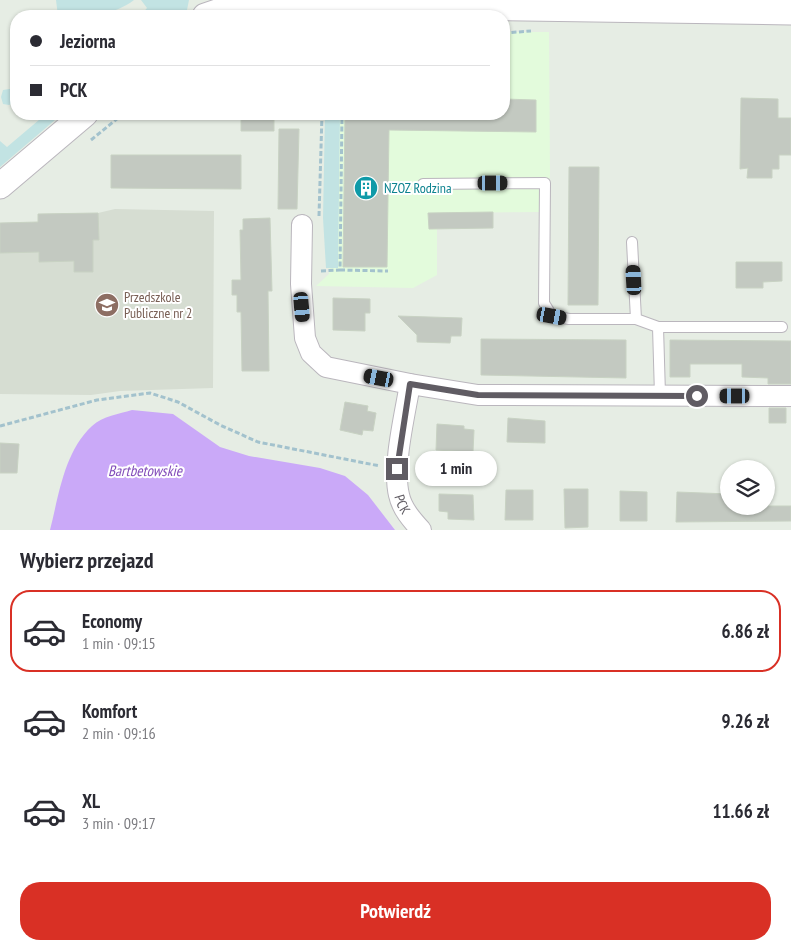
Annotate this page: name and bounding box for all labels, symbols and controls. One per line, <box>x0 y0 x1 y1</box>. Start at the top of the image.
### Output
text: Jeziorna <box>60 29 116 53</box>
text: PCK <box>60 78 87 102</box>
building icon: NZOZ Rodzina <box>353 175 379 201</box>
car <box>478 176 508 191</box>
place label: NZOZ Rodzina <box>384 179 452 197</box>
car <box>625 265 642 295</box>
place label: Przedszkole Publiczne nr 2 <box>124 288 192 322</box>
car <box>293 291 310 323</box>
school or university icon: Przedszkole Publiczne nr 2 <box>94 292 120 318</box>
car <box>535 306 568 326</box>
car <box>362 368 395 388</box>
route start <box>686 385 708 407</box>
car <box>720 389 750 404</box>
callout: 1 min <box>414 452 497 486</box>
route end <box>386 458 408 480</box>
text: 1 min <box>440 458 472 478</box>
map controls <box>720 460 775 515</box>
button: layers <box>720 460 775 515</box>
water label: Bartbetowskie <box>108 461 183 480</box>
street label: PCK <box>390 493 415 518</box>
text: Wybierz przejazd <box>20 546 154 574</box>
icon: car <box>22 609 67 654</box>
text: Economy <box>82 609 142 633</box>
text: 6.86 zł <box>722 619 769 643</box>
text: 1 min · 09:15 <box>82 633 156 653</box>
icon: car <box>22 699 67 744</box>
text: Komfort <box>82 699 137 723</box>
text: 9.26 zł <box>722 709 769 733</box>
text: 2 min · 09:16 <box>82 723 156 743</box>
icon: car <box>22 789 67 834</box>
text: XL <box>82 789 100 813</box>
text: 11.66 zł <box>712 799 769 823</box>
text: 3 min · 09:17 <box>82 813 156 833</box>
button: Potwierdź <box>20 882 771 940</box>

